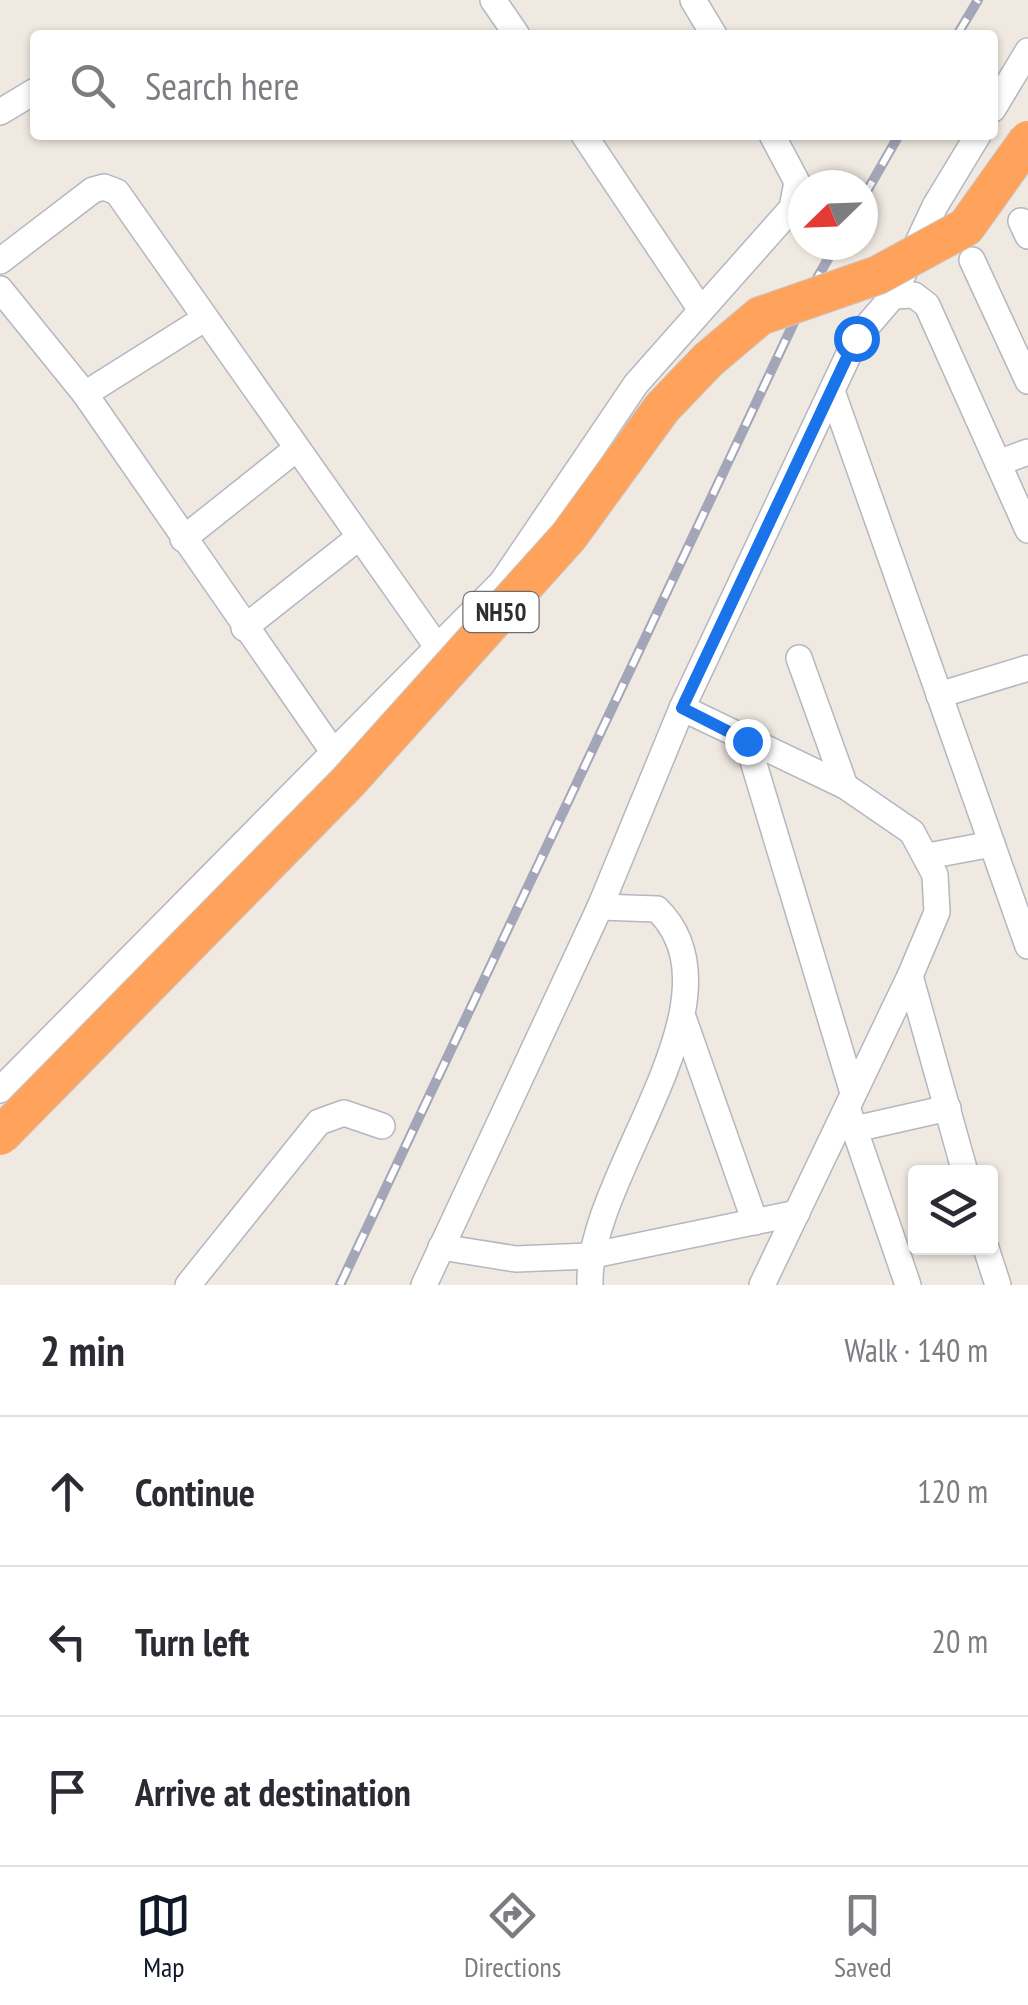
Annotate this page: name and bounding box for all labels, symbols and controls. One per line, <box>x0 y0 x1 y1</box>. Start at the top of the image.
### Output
search box <box>30 30 998 140</box>
icon: search <box>65 58 120 113</box>
text: Search here <box>145 61 299 110</box>
north arrow <box>788 170 878 260</box>
route start <box>834 316 880 362</box>
road number: NH50 <box>464 592 538 632</box>
route end <box>725 719 771 765</box>
map controls <box>908 1165 998 1255</box>
button: layers <box>908 1165 998 1255</box>
text: 2 min <box>40 1323 125 1378</box>
text: Walk · 140 m <box>844 1329 988 1371</box>
icon: ahead <box>40 1464 95 1519</box>
text: Continue <box>135 1467 255 1516</box>
text: 120 m <box>917 1470 988 1512</box>
icon: left <box>40 1614 95 1669</box>
text: Turn left <box>135 1617 249 1666</box>
text: 20 m <box>932 1620 988 1662</box>
icon: arrive <box>40 1764 95 1819</box>
text: Arrive at destination <box>135 1767 411 1816</box>
tab: Map <box>136 1888 191 1985</box>
tab: Directions <box>464 1888 561 1985</box>
tab: Saved <box>834 1888 892 1985</box>

